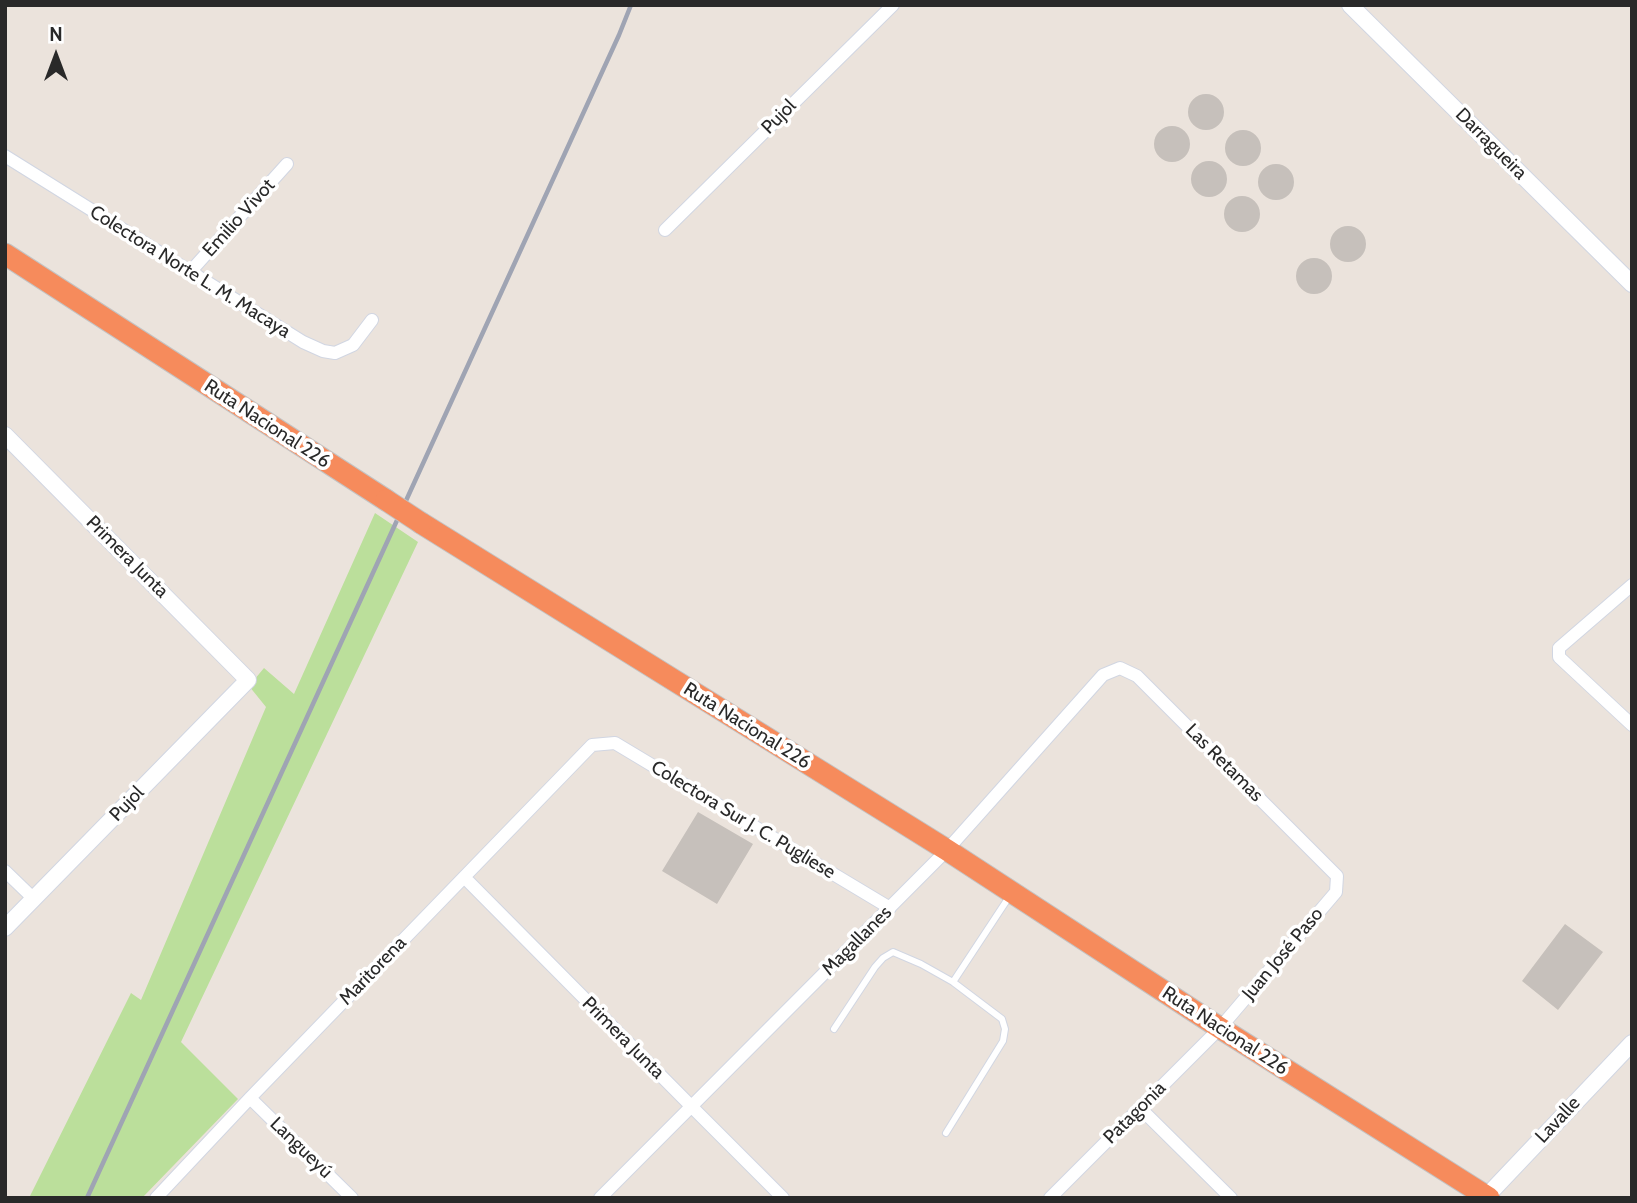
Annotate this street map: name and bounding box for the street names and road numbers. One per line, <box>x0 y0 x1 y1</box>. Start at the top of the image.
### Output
street label: Pujol <box>757 95 801 139</box>
street label: Darragueira <box>1450 103 1532 185</box>
street label: Emilio Vivot <box>198 174 280 262</box>
street label: Colectora Norte L. M. Macaya <box>85 201 295 343</box>
street label: Ruta Nacional 226 <box>200 375 334 473</box>
street label: Primera Junta <box>81 511 173 603</box>
street label: Ruta Nacional 226 <box>679 678 815 774</box>
street label: Las Retamas <box>1180 719 1268 807</box>
street label: Colectora Sur J. C. Pugliese <box>647 756 839 884</box>
street label: Pujol <box>105 782 149 826</box>
street label: Magallanes <box>817 901 897 981</box>
street label: Juan José Paso <box>1238 903 1328 1005</box>
street label: Maritorena <box>335 932 411 1010</box>
street label: Ruta Nacional 226 <box>1158 982 1292 1080</box>
street label: Primera Junta <box>577 992 669 1084</box>
street label: Patagonia <box>1099 1077 1171 1149</box>
street label: Lavalle <box>1531 1092 1585 1148</box>
street label: Langueyú <box>265 1113 337 1183</box>

